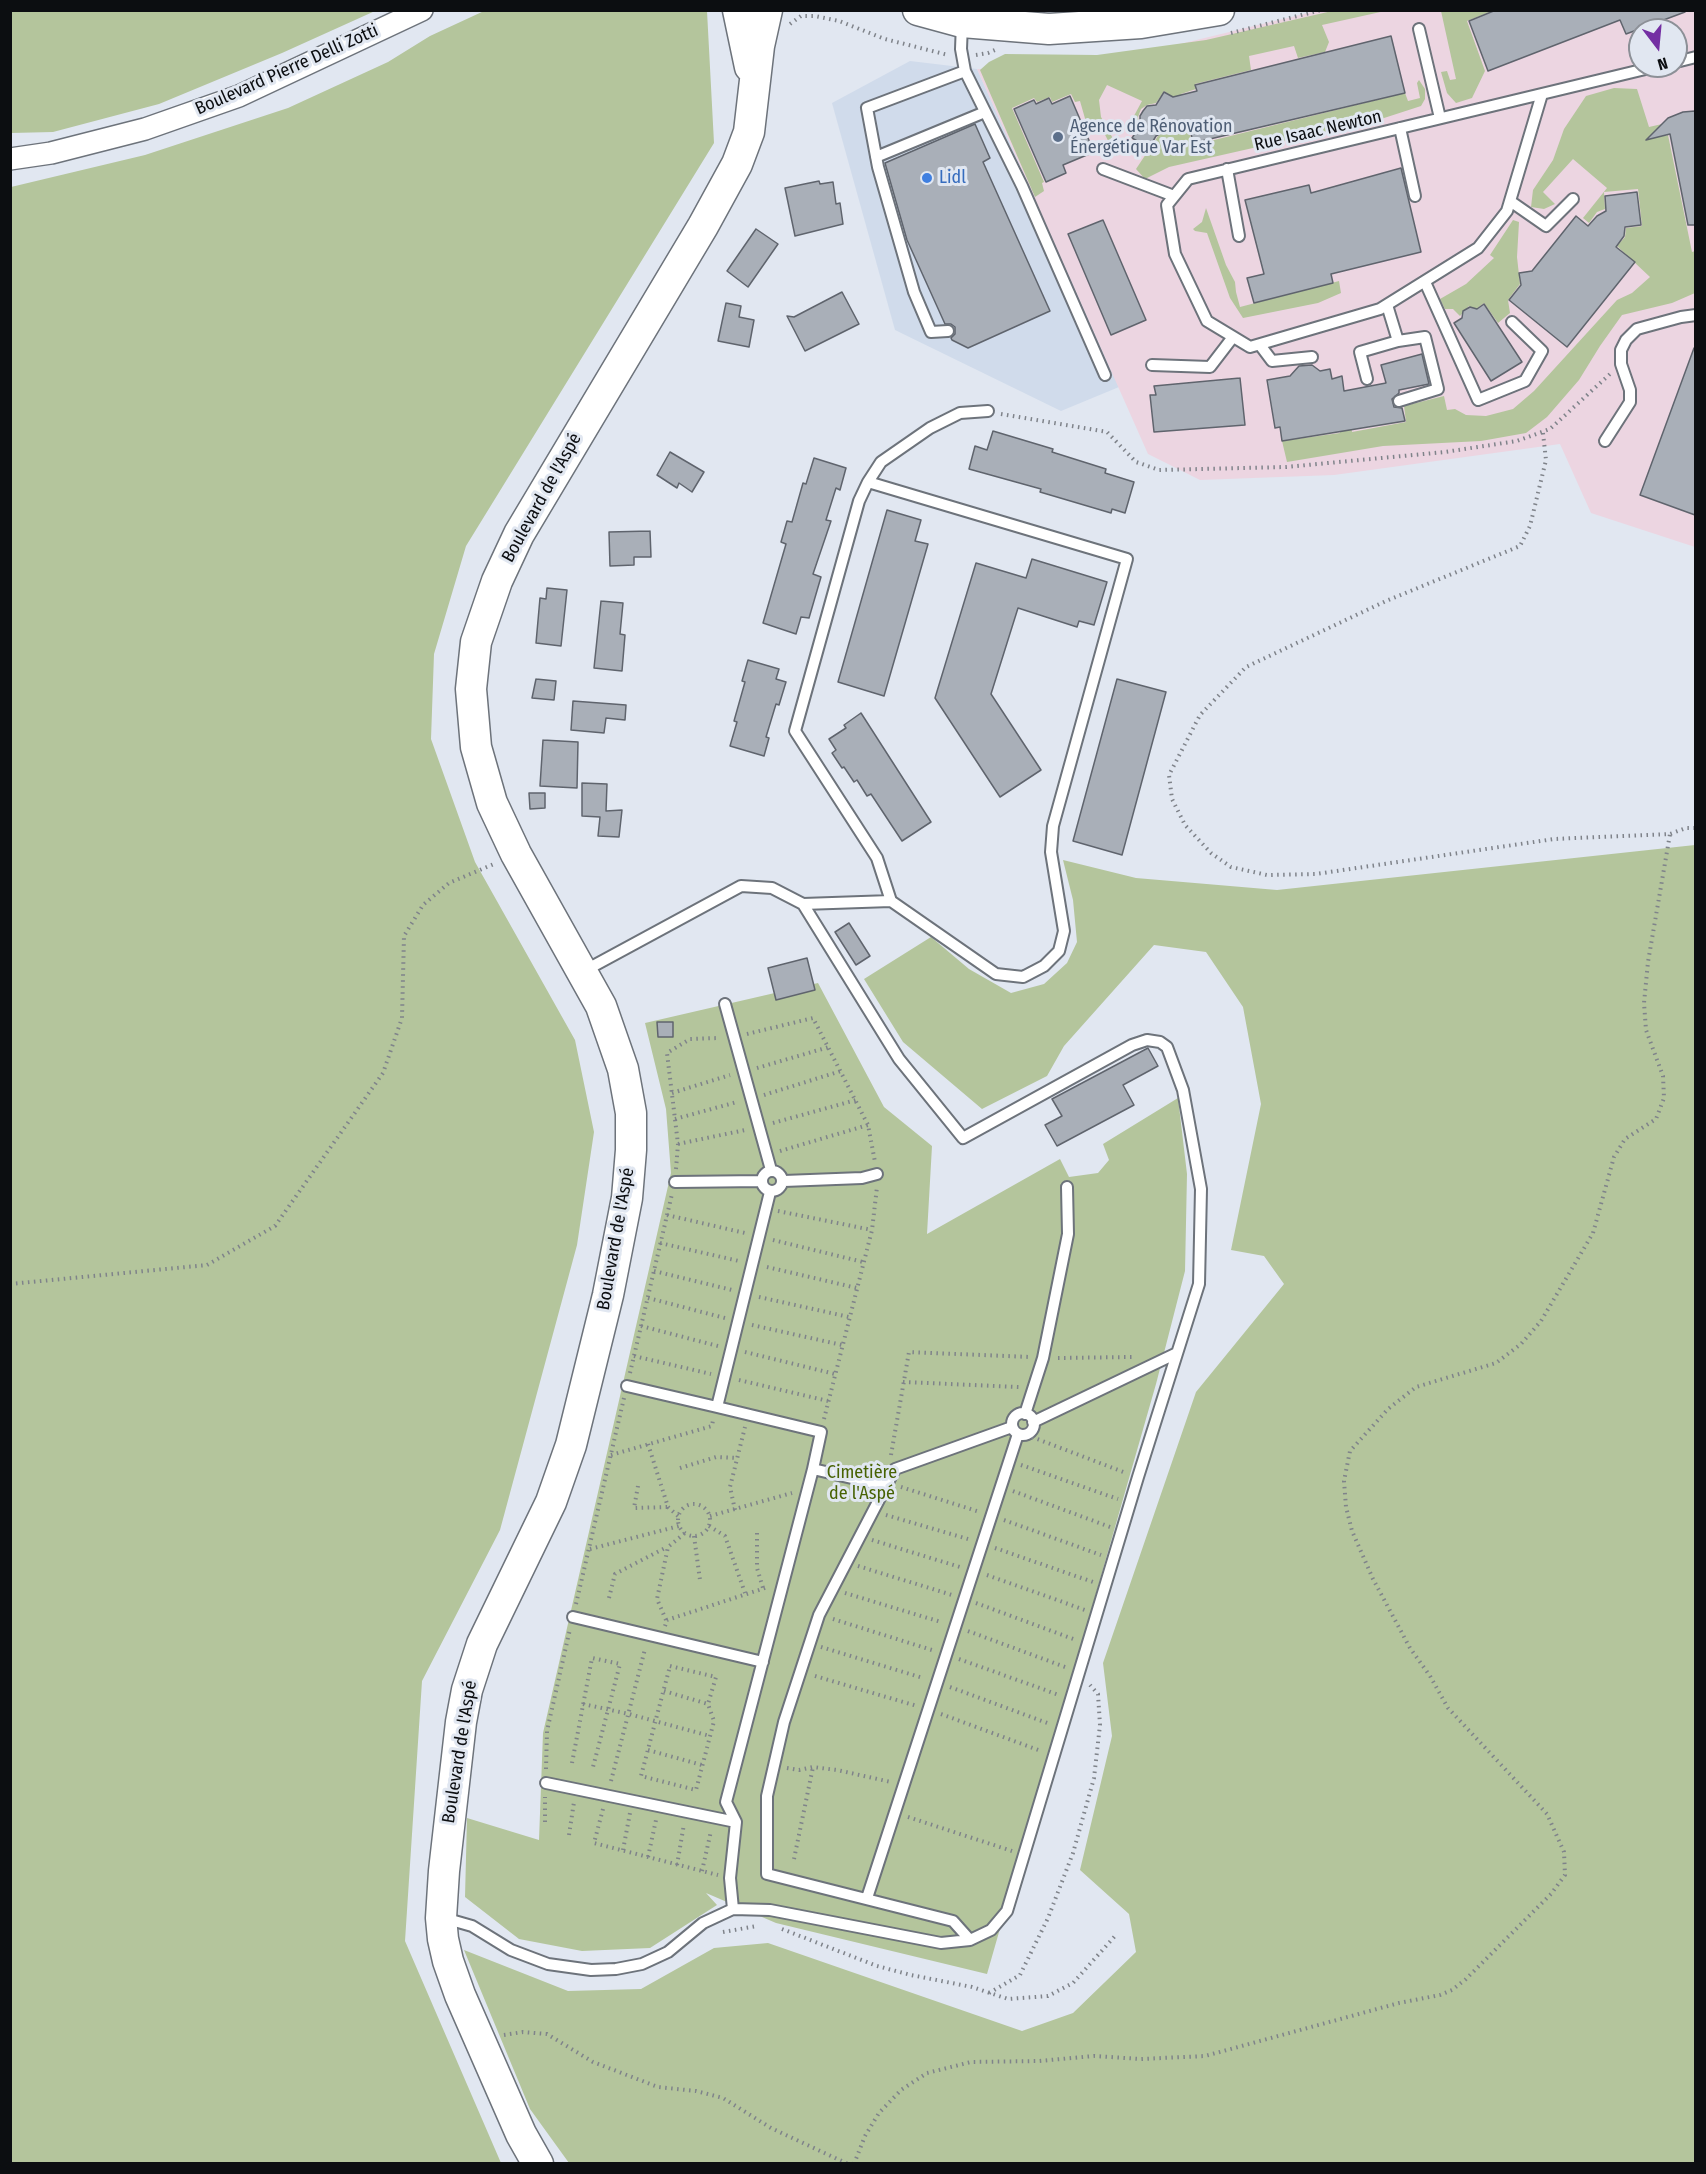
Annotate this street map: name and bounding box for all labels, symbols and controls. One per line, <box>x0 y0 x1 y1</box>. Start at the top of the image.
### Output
north arrow <box>1628 18 1688 78</box>
street label: Boulevard Pierre Delli Zotti <box>192 20 382 120</box>
text: N <box>1655 53 1670 74</box>
street label: Rue Isaac Newton <box>1252 106 1384 156</box>
place label: Agence de Rénovation Énergétique Var Est <box>1070 116 1233 158</box>
marker: Agence de Rénovation Énergétique Var Est <box>1051 130 1065 144</box>
place label: Lidl <box>939 167 966 189</box>
marker: Lidl <box>920 171 934 185</box>
street label: Boulevard de l'Aspé <box>498 430 586 566</box>
street label: Boulevard de l'Aspé <box>593 1166 639 1312</box>
park label: Cimetière de l'Aspé <box>827 1462 897 1504</box>
street label: Boulevard de l'Aspé <box>438 1679 482 1825</box>

